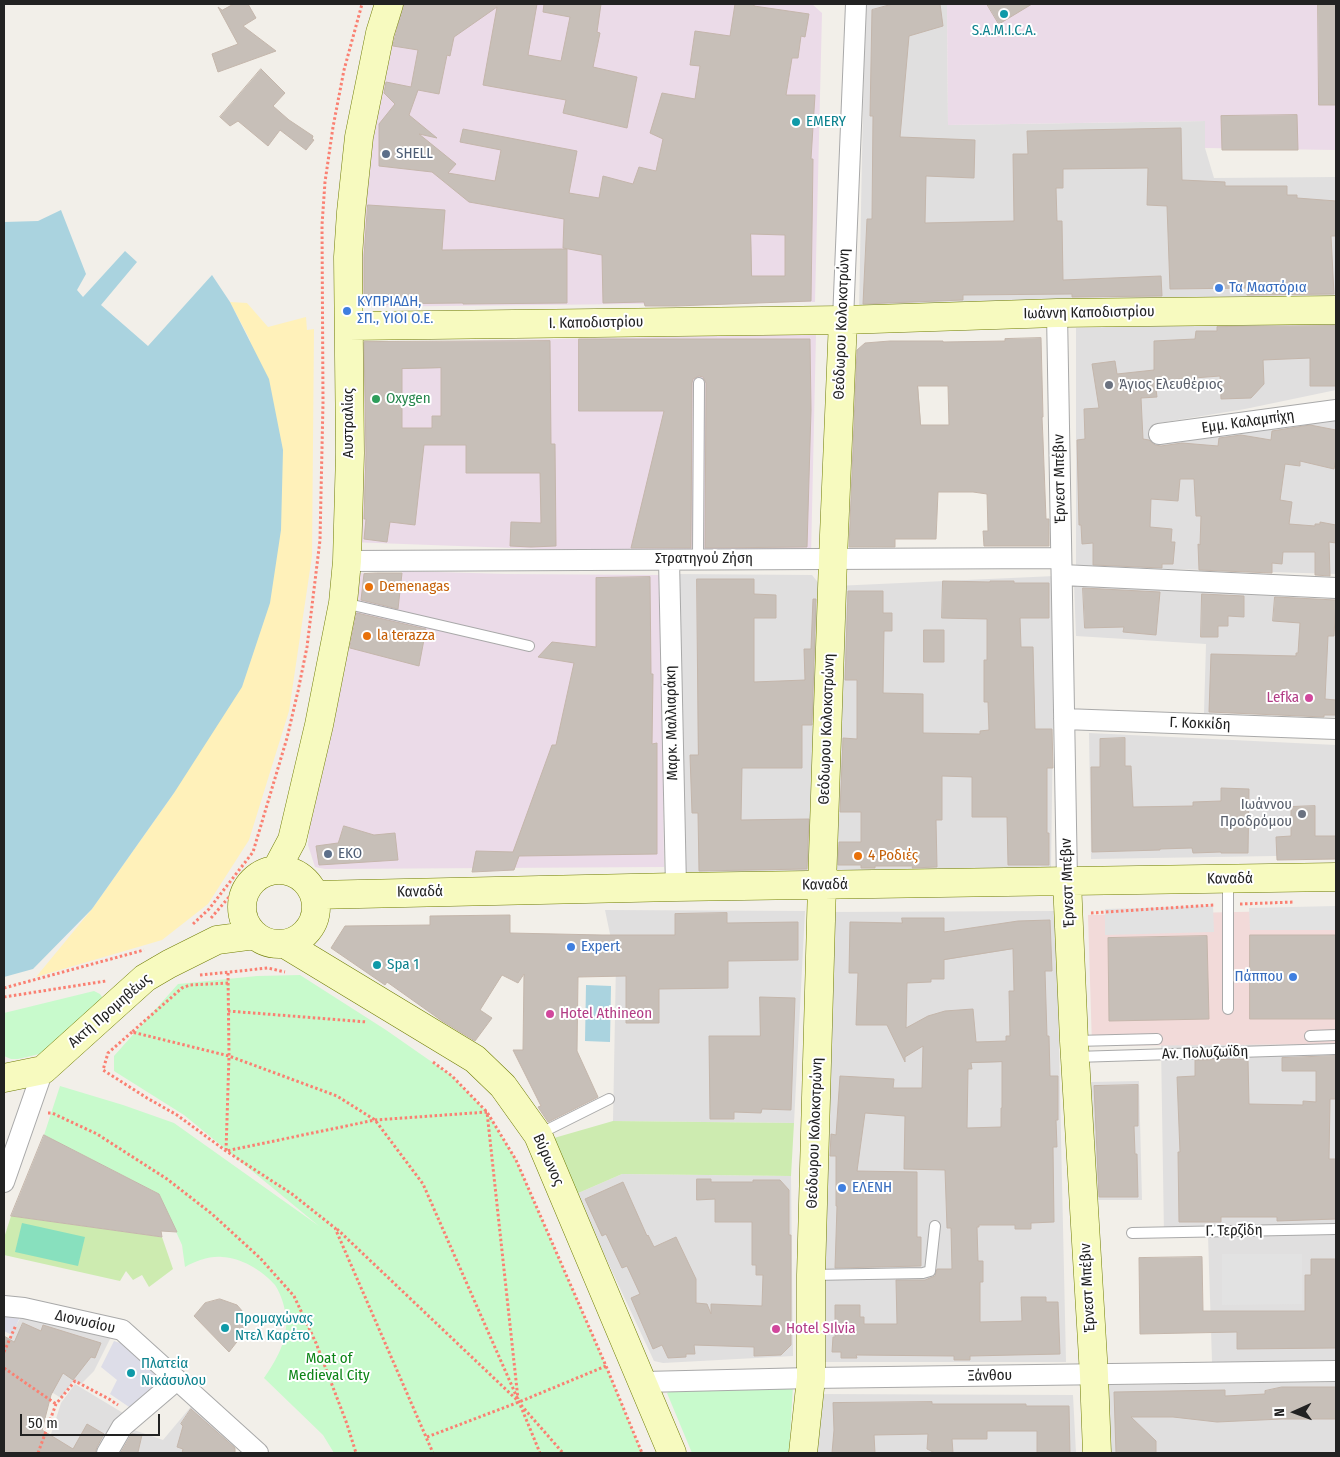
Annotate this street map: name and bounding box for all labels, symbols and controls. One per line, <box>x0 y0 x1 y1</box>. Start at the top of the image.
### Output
marker: S.A.M.I.C.A. <box>998 8 1010 20</box>
place label: S.A.M.I.C.A. <box>972 22 1036 40</box>
place label: EMERY <box>806 113 846 131</box>
marker: EMERY <box>790 116 802 128</box>
place label: SHELL <box>396 145 433 163</box>
marker: SHELL <box>380 148 392 160</box>
street label: Θεόδωρου Κολοκοτρώνη <box>830 248 854 400</box>
place label: Τα Μαστόρια <box>1229 279 1307 297</box>
marker: Τα Μαστόρια <box>1213 282 1225 294</box>
place label: ΚΥΠΡΙΑΔΗ, ΣΠ., ΥΙΟΙ Ο.Ε. <box>357 293 433 328</box>
street label: Ιωάννη Καποδιστρίου <box>1023 303 1155 323</box>
marker: ΚΥΠΡΙΑΔΗ, ΣΠ., ΥΙΟΙ Ο.Ε. <box>341 305 353 317</box>
street label: Ι. Καποδιστρίου <box>548 313 644 333</box>
place label: Άγιος Ελευθέριος <box>1119 376 1223 394</box>
marker: Άγιος Ελευθέριος <box>1103 379 1115 391</box>
street label: Αυστραλίας <box>340 388 358 458</box>
place label: Oxygen <box>386 390 431 408</box>
marker: Oxygen <box>370 393 382 405</box>
street label: Εμμ. Καλαμπίχη <box>1200 407 1296 437</box>
street label: Έρνεστ Μπέβιν <box>1050 434 1070 524</box>
street label: Στρατηγού Ζήση <box>655 550 753 568</box>
place label: Demenagas <box>379 578 450 596</box>
marker: Demenagas <box>363 581 375 593</box>
place label: la terazza <box>377 627 435 645</box>
marker: la terazza <box>361 630 373 642</box>
street label: Θεόδωρου Κολοκοτρώνη <box>815 653 839 805</box>
street label: Μαρκ. Μαλλιαράκη <box>662 665 682 781</box>
place label: Lefka <box>1267 689 1299 707</box>
marker: Lefka <box>1303 692 1315 704</box>
street label: Γ. Κοκκίδη <box>1169 714 1231 734</box>
place label: Ιωάννου Προδρόμου <box>1220 796 1292 831</box>
marker: Ιωάννου Προδρόμου <box>1296 808 1308 820</box>
street label: Έρνεστ Μπέβιν <box>1057 838 1079 928</box>
place label: EKO <box>338 845 362 863</box>
place label: 4 Ροδιές <box>868 847 918 865</box>
marker: EKO <box>322 848 334 860</box>
marker: 4 Ροδιές <box>852 850 864 862</box>
street label: Καναδά <box>1207 870 1253 888</box>
street label: Καναδά <box>802 876 848 894</box>
street label: Καναδά <box>397 883 443 901</box>
place label: Expert <box>581 938 620 956</box>
marker: Expert <box>565 941 577 953</box>
place label: Spa 1 <box>387 956 419 974</box>
marker: Spa 1 <box>371 959 383 971</box>
place label: Πάππου <box>1234 968 1283 986</box>
street label: Ακτή Προμηθέως <box>65 970 155 1052</box>
marker: Πάππου <box>1287 971 1299 983</box>
place label: Hotel Athineon <box>560 1005 652 1023</box>
marker: Hotel Athineon <box>544 1008 556 1020</box>
street label: Αν. Πολυζωϊδη <box>1162 1042 1248 1064</box>
street label: Θεόδωρου Κολοκοτρώνη <box>803 1057 827 1209</box>
street label: Βύρωνος <box>529 1131 567 1189</box>
place label: ΕΛΕΝΗ <box>852 1179 892 1197</box>
marker: ΕΛΕΝΗ <box>836 1182 848 1194</box>
street label: Γ. Τερζίδη <box>1205 1222 1263 1240</box>
street label: Έρνεστ Μπέβιν <box>1077 1243 1099 1333</box>
street label: Διονυσίου <box>53 1306 117 1338</box>
place label: Προμαχώνας Ντελ Καρέτο <box>235 1310 313 1345</box>
place label: Hotel SIlvia <box>786 1320 856 1338</box>
marker: Προμαχώνας Ντελ Καρέτο <box>219 1322 231 1334</box>
marker: Hotel SIlvia <box>770 1323 782 1335</box>
park label: Moat of Medieval City <box>288 1350 370 1385</box>
place label: Πλατεία Νικάσυλου <box>141 1355 206 1390</box>
marker: Πλατεία Νικάσυλου <box>125 1367 137 1379</box>
street label: Ξάνθου <box>968 1367 1012 1385</box>
north arrow <box>1270 1387 1320 1437</box>
scale bar <box>22 1404 162 1436</box>
text: N <box>1271 1408 1288 1417</box>
text: 50 m <box>28 1414 58 1432</box>

